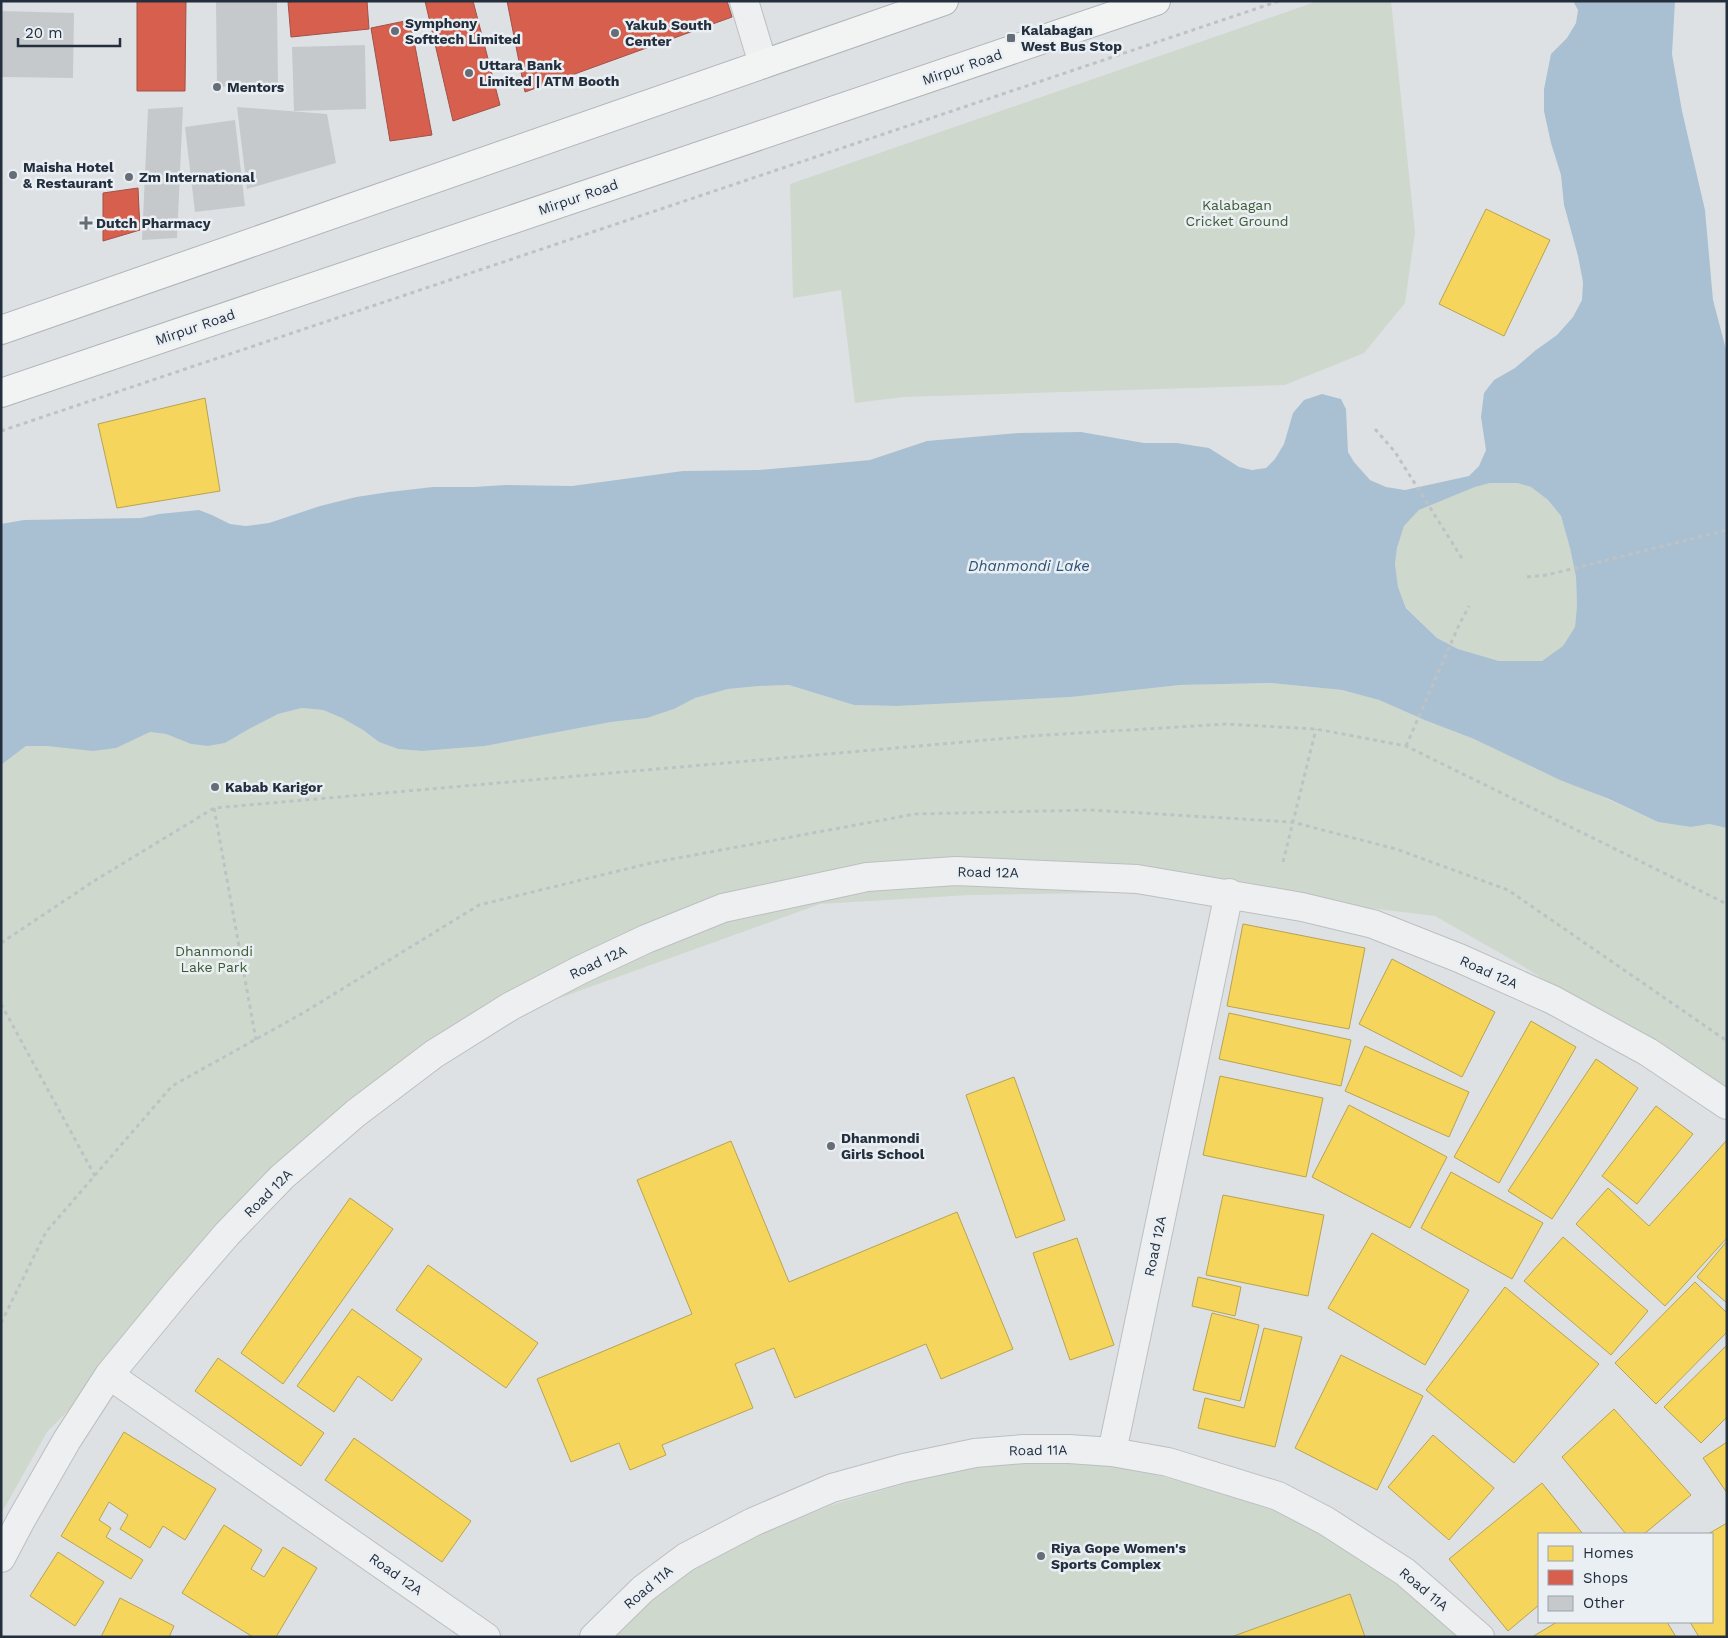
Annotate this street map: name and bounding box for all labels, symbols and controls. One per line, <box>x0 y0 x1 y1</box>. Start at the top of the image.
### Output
scale bar <box>18 15 120 47</box>
place label: Symphony Softtech Limited <box>405 15 521 47</box>
place label: Yakub South Center <box>625 17 712 49</box>
place label: Kalabagan West Bus Stop <box>1021 22 1122 54</box>
text: 20 m <box>25 24 63 42</box>
marker: Symphony Softtech Limited <box>389 25 401 37</box>
marker: Yakub South Center <box>609 27 621 39</box>
marker: Kalabagan West Bus Stop <box>1005 32 1017 44</box>
street label: Mirpur Road <box>920 46 1004 88</box>
place label: Uttara Bank Limited | ATM Booth <box>479 57 619 89</box>
marker: Uttara Bank Limited | ATM Booth <box>463 67 475 79</box>
place label: Mentors <box>227 79 285 95</box>
marker: Mentors <box>211 81 223 93</box>
place label: Maisha Hotel & Restaurant <box>23 159 114 191</box>
marker: Maisha Hotel & Restaurant <box>7 169 19 181</box>
place label: Zm International <box>139 169 255 185</box>
marker: Zm International <box>123 171 135 183</box>
street label: Mirpur Road <box>536 176 620 218</box>
park label: Kalabagan Cricket Ground <box>1185 197 1289 229</box>
place label: Dutch Pharmacy <box>96 215 211 231</box>
marker: Dutch Pharmacy <box>80 217 92 229</box>
street label: Mirpur Road <box>153 306 237 348</box>
water label: Dhanmondi Lake <box>968 557 1090 575</box>
place label: Kabab Karigor <box>225 779 322 795</box>
marker: Kabab Karigor <box>209 781 221 793</box>
street label: Road 12A <box>957 863 1019 881</box>
street label: Road 12A <box>567 942 629 982</box>
park label: Dhanmondi Lake Park <box>175 943 253 975</box>
street label: Road 12A <box>1458 952 1520 992</box>
place label: Dhanmondi Girls School <box>841 1130 925 1162</box>
marker: Dhanmondi Girls School <box>825 1140 837 1152</box>
street label: Road 12A <box>241 1166 295 1220</box>
street label: Road 12A <box>1141 1214 1169 1278</box>
street label: Road 11A <box>1008 1441 1068 1459</box>
legend <box>1538 1533 1713 1623</box>
place label: Riya Gope Women's Sports Complex <box>1051 1540 1186 1572</box>
text: Homes <box>1583 1544 1634 1562</box>
street label: Road 12A <box>366 1550 426 1598</box>
marker: Riya Gope Women's Sports Complex <box>1035 1550 1047 1562</box>
street label: Road 11A <box>620 1562 676 1612</box>
street label: Road 11A <box>1396 1564 1452 1614</box>
text: Shops <box>1583 1569 1628 1587</box>
text: Other <box>1583 1594 1625 1612</box>

